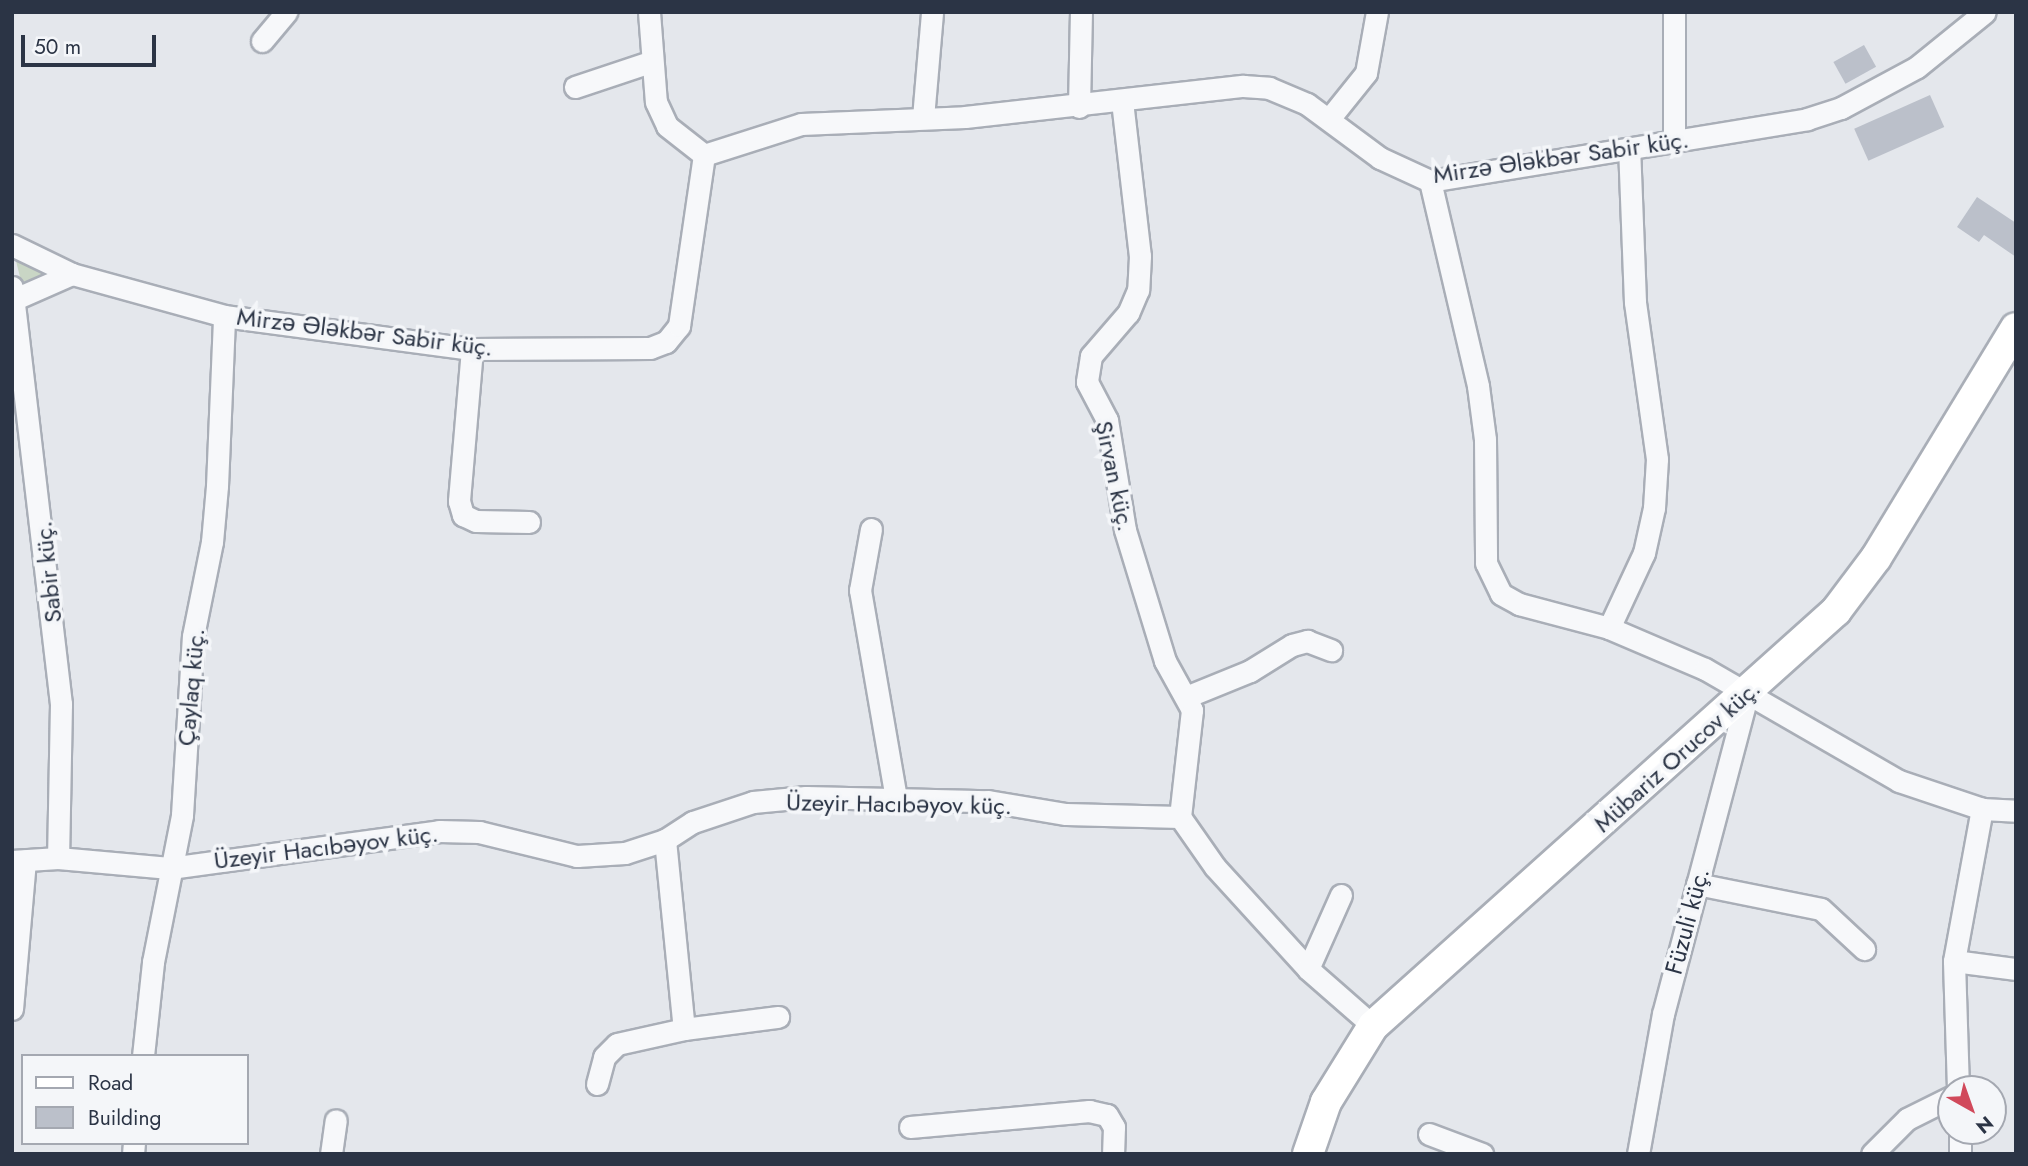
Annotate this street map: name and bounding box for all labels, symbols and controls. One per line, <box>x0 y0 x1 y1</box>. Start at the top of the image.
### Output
scale bar <box>24 21 159 65</box>
text: 50 m <box>34 32 81 62</box>
street label: Mirzə Ələkbər Sabir küç. <box>1431 125 1691 189</box>
street label: Mirzə Ələkbər Sabir küç. <box>235 302 495 362</box>
street label: Şirvan küç. <box>1089 418 1141 534</box>
street label: Sabir küç. <box>28 520 68 624</box>
street label: Çaylaq küç. <box>172 627 210 747</box>
street label: Mübariz Orucov küç. <box>1588 674 1766 838</box>
street label: Üzeyir Hacıbəyov küç. <box>786 788 1012 820</box>
street label: Üzeyir Hacıbəyov küç. <box>212 819 440 875</box>
street label: Füzuli küç. <box>1659 865 1715 977</box>
legend <box>21 1054 248 1145</box>
text: Road <box>88 1068 133 1098</box>
north arrow <box>1937 1075 2007 1145</box>
text: Building <box>88 1103 161 1133</box>
text: N <box>1970 1110 1999 1140</box>

